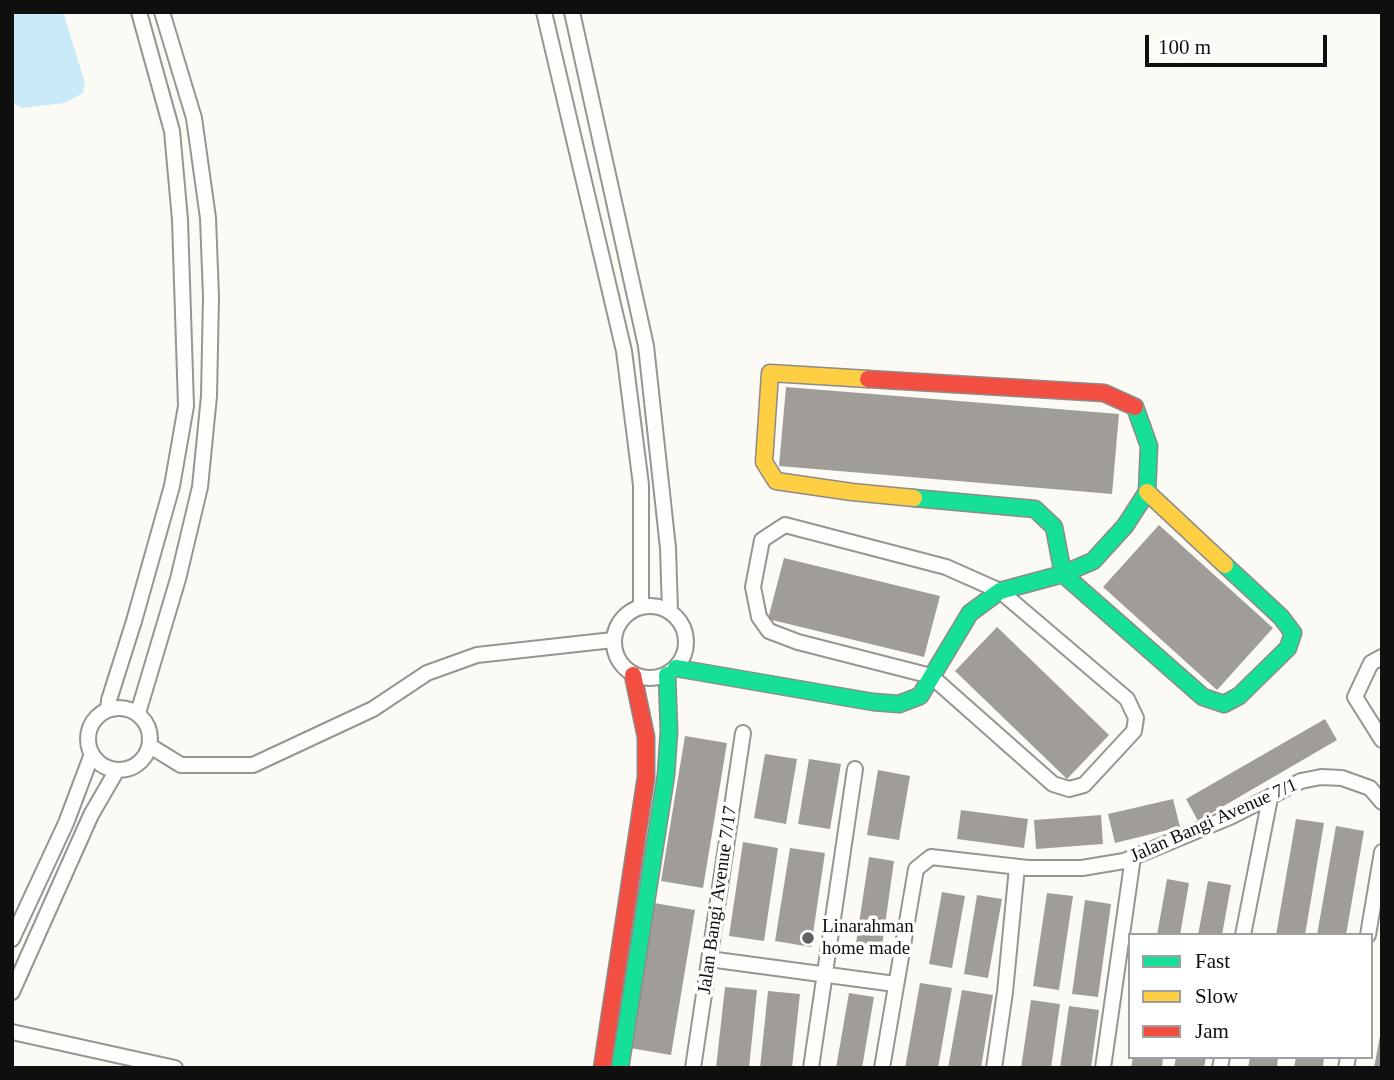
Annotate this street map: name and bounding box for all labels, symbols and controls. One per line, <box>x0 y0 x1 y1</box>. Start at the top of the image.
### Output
scale bar <box>1149 21 1331 65</box>
text: 100 m <box>1158 35 1211 59</box>
street label: Jalan Bangi Avenue 7/1 <box>1127 774 1301 868</box>
street label: Jalan Bangi Avenue 7/17 <box>693 804 743 996</box>
place label: Linarahman home made <box>822 916 914 960</box>
marker: Linarahman home made <box>800 930 816 946</box>
legend <box>1128 933 1373 1059</box>
text: Fast <box>1195 949 1230 973</box>
text: Slow <box>1195 984 1238 1008</box>
text: Jam <box>1195 1019 1229 1043</box>

